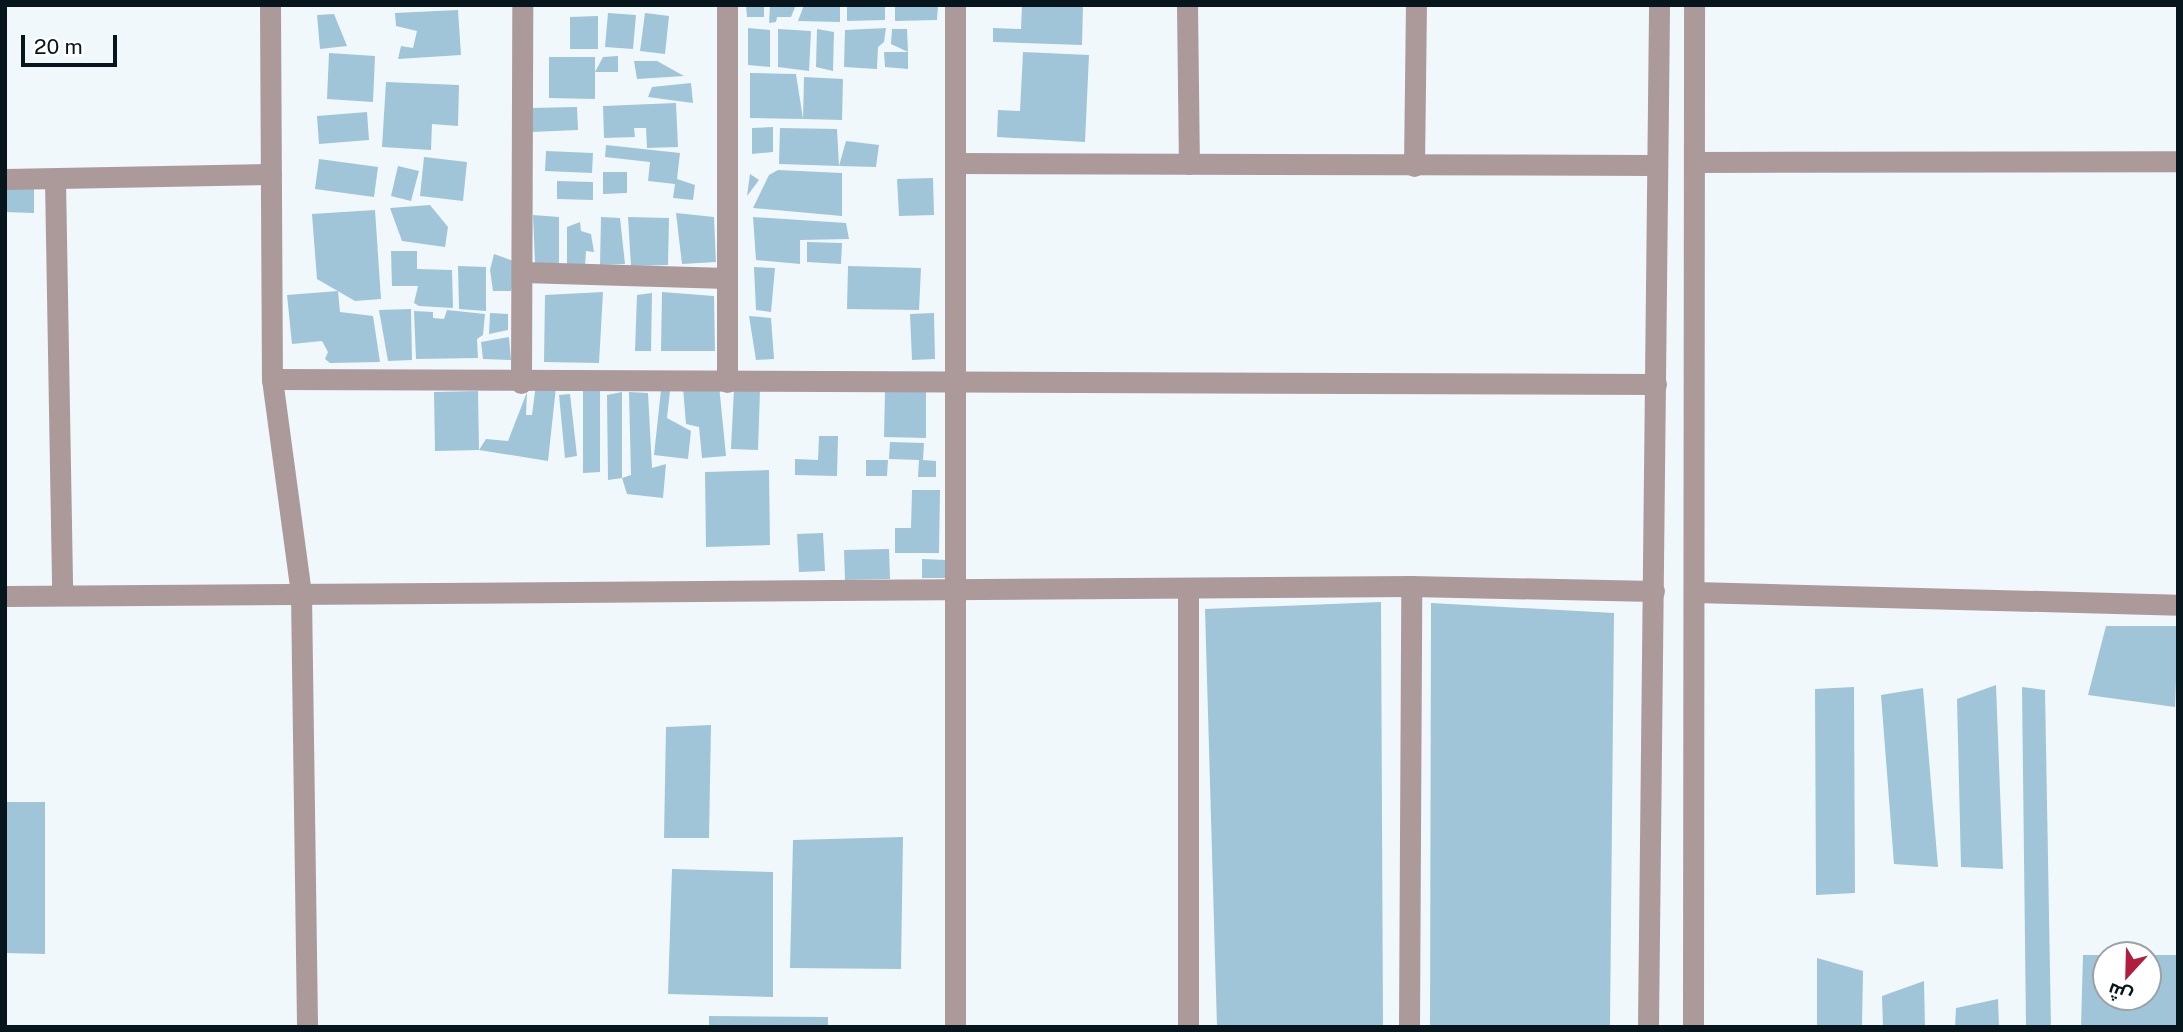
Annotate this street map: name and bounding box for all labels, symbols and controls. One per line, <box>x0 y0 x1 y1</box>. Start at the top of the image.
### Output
scale bar <box>24 21 121 65</box>
text: 20 m <box>34 34 83 59</box>
north arrow <box>2092 941 2162 1011</box>
text: ش <box>2104 979 2135 1008</box>

